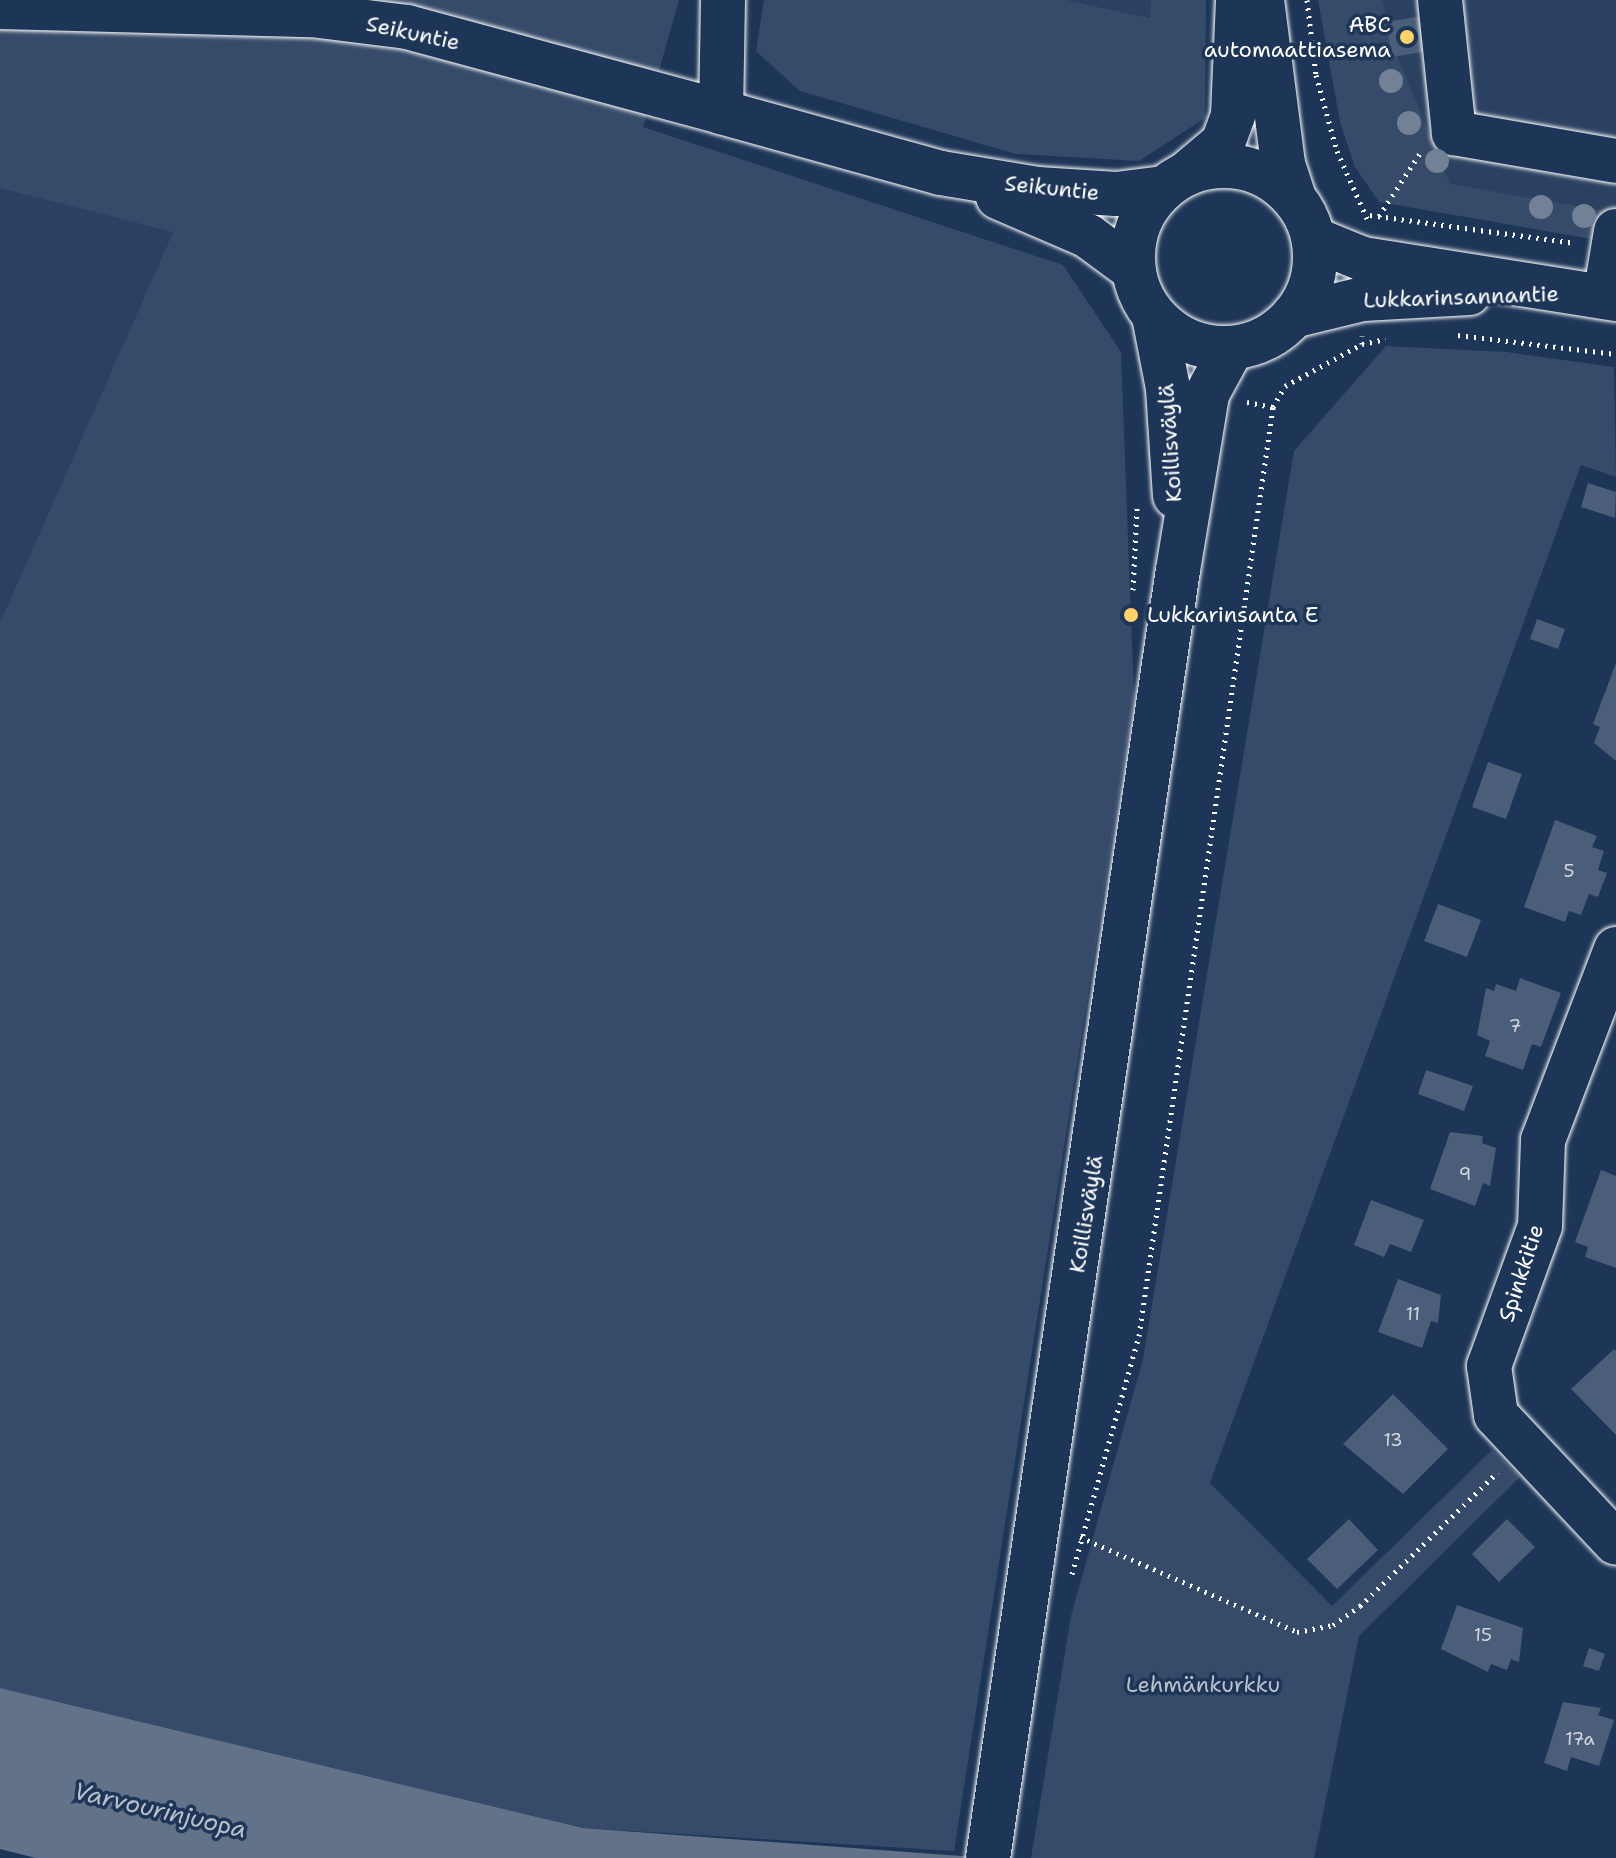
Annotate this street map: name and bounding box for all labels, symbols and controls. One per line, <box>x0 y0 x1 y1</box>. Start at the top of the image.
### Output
street label: Seikuntie <box>364 10 462 56</box>
place label: ABC automaattiasema <box>1204 11 1391 62</box>
marker: ABC automaattiasema <box>1398 28 1416 46</box>
street label: Seikuntie <box>1003 170 1101 206</box>
street label: Lukkarinsannantie <box>1363 280 1559 314</box>
street label: Koillisväylä <box>1153 383 1187 503</box>
place label: Lukkarinsanta E <box>1147 602 1319 628</box>
marker: Lukkarinsanta E <box>1122 606 1140 624</box>
house number: 5 <box>1563 860 1575 882</box>
house number: 7 <box>1509 1015 1521 1037</box>
street label: Koillisväylä <box>1064 1153 1108 1275</box>
house number: 9 <box>1459 1163 1471 1185</box>
street label: Spinkkitie <box>1493 1221 1549 1325</box>
house number: 11 <box>1406 1303 1420 1325</box>
house number: 13 <box>1383 1429 1403 1451</box>
house number: 15 <box>1474 1624 1492 1646</box>
park label: Lehmänkurkku <box>1126 1672 1280 1698</box>
house number: 17a <box>1565 1728 1595 1750</box>
water label: Varvourinjuopa <box>71 1777 249 1845</box>

